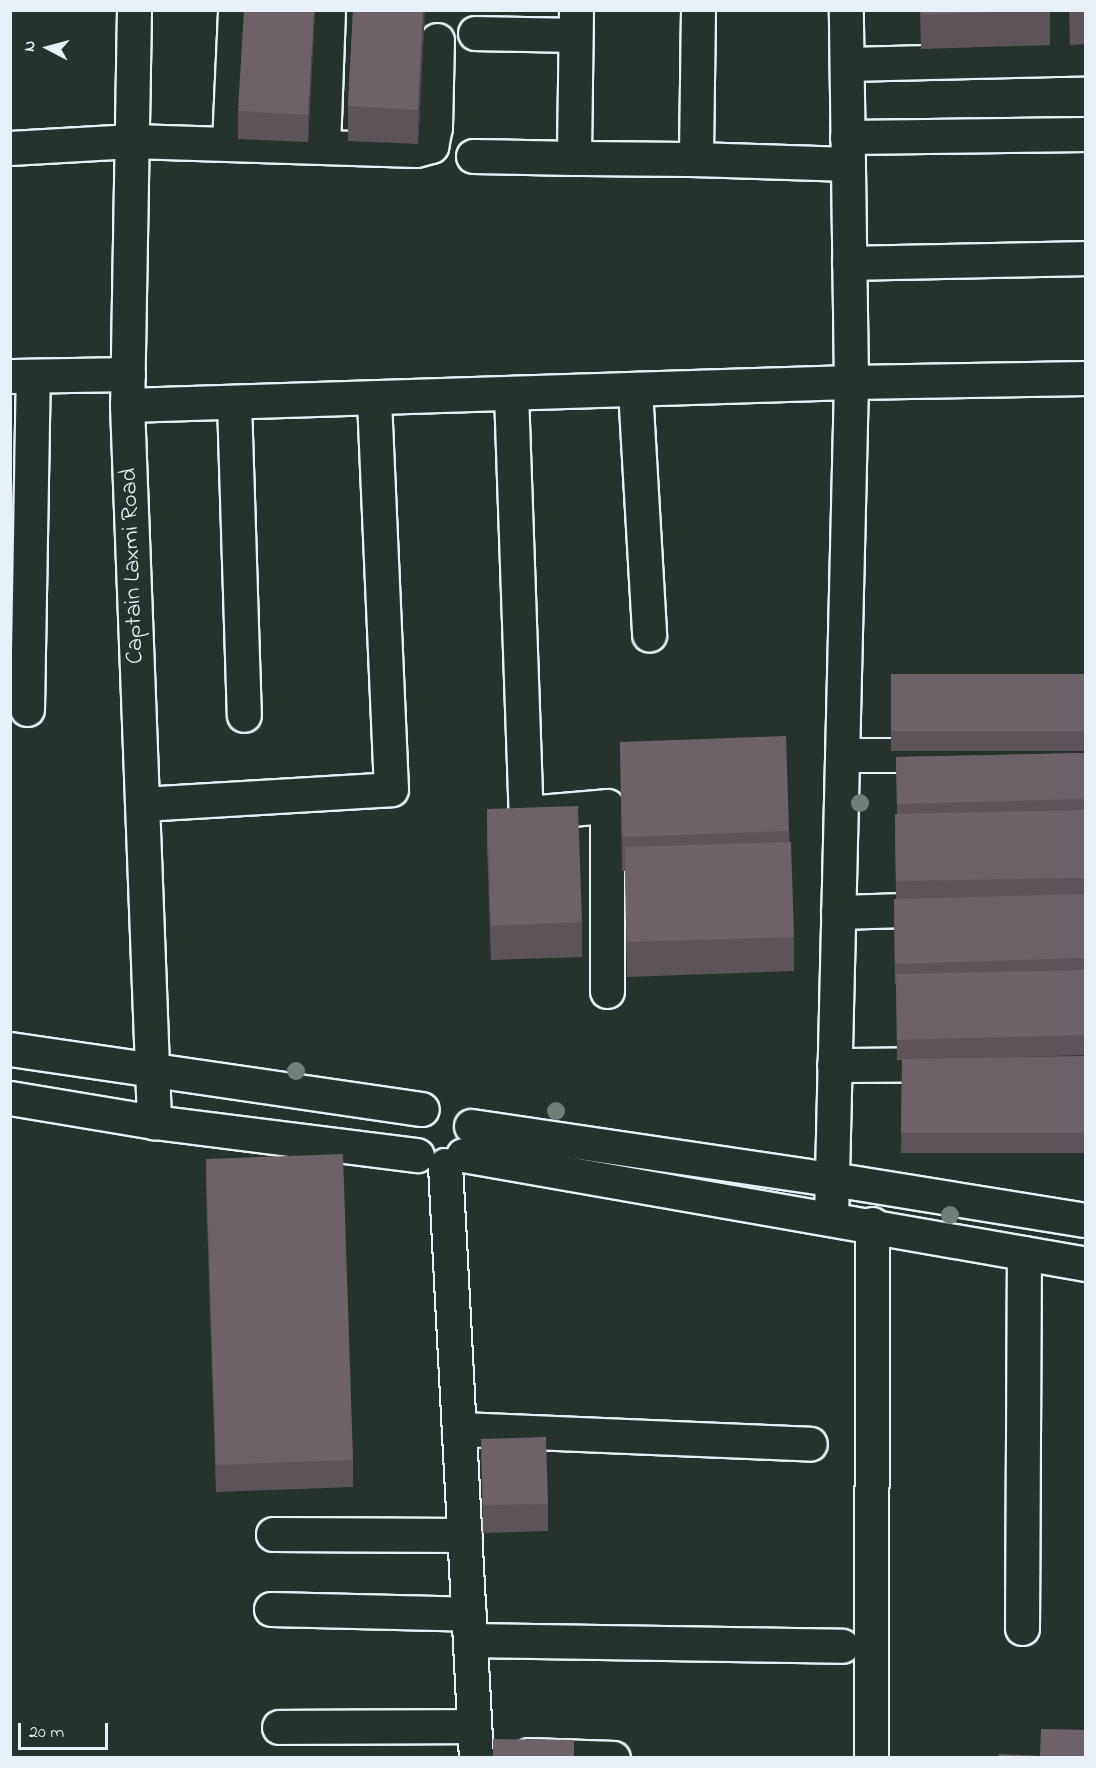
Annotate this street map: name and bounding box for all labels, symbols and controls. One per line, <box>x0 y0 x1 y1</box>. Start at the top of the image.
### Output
north arrow <box>18 18 78 78</box>
text: N <box>18 39 43 53</box>
street label: Captain Laxmi Road <box>115 468 151 664</box>
scale bar <box>21 1711 111 1749</box>
text: 20 m <box>29 1720 64 1746</box>

